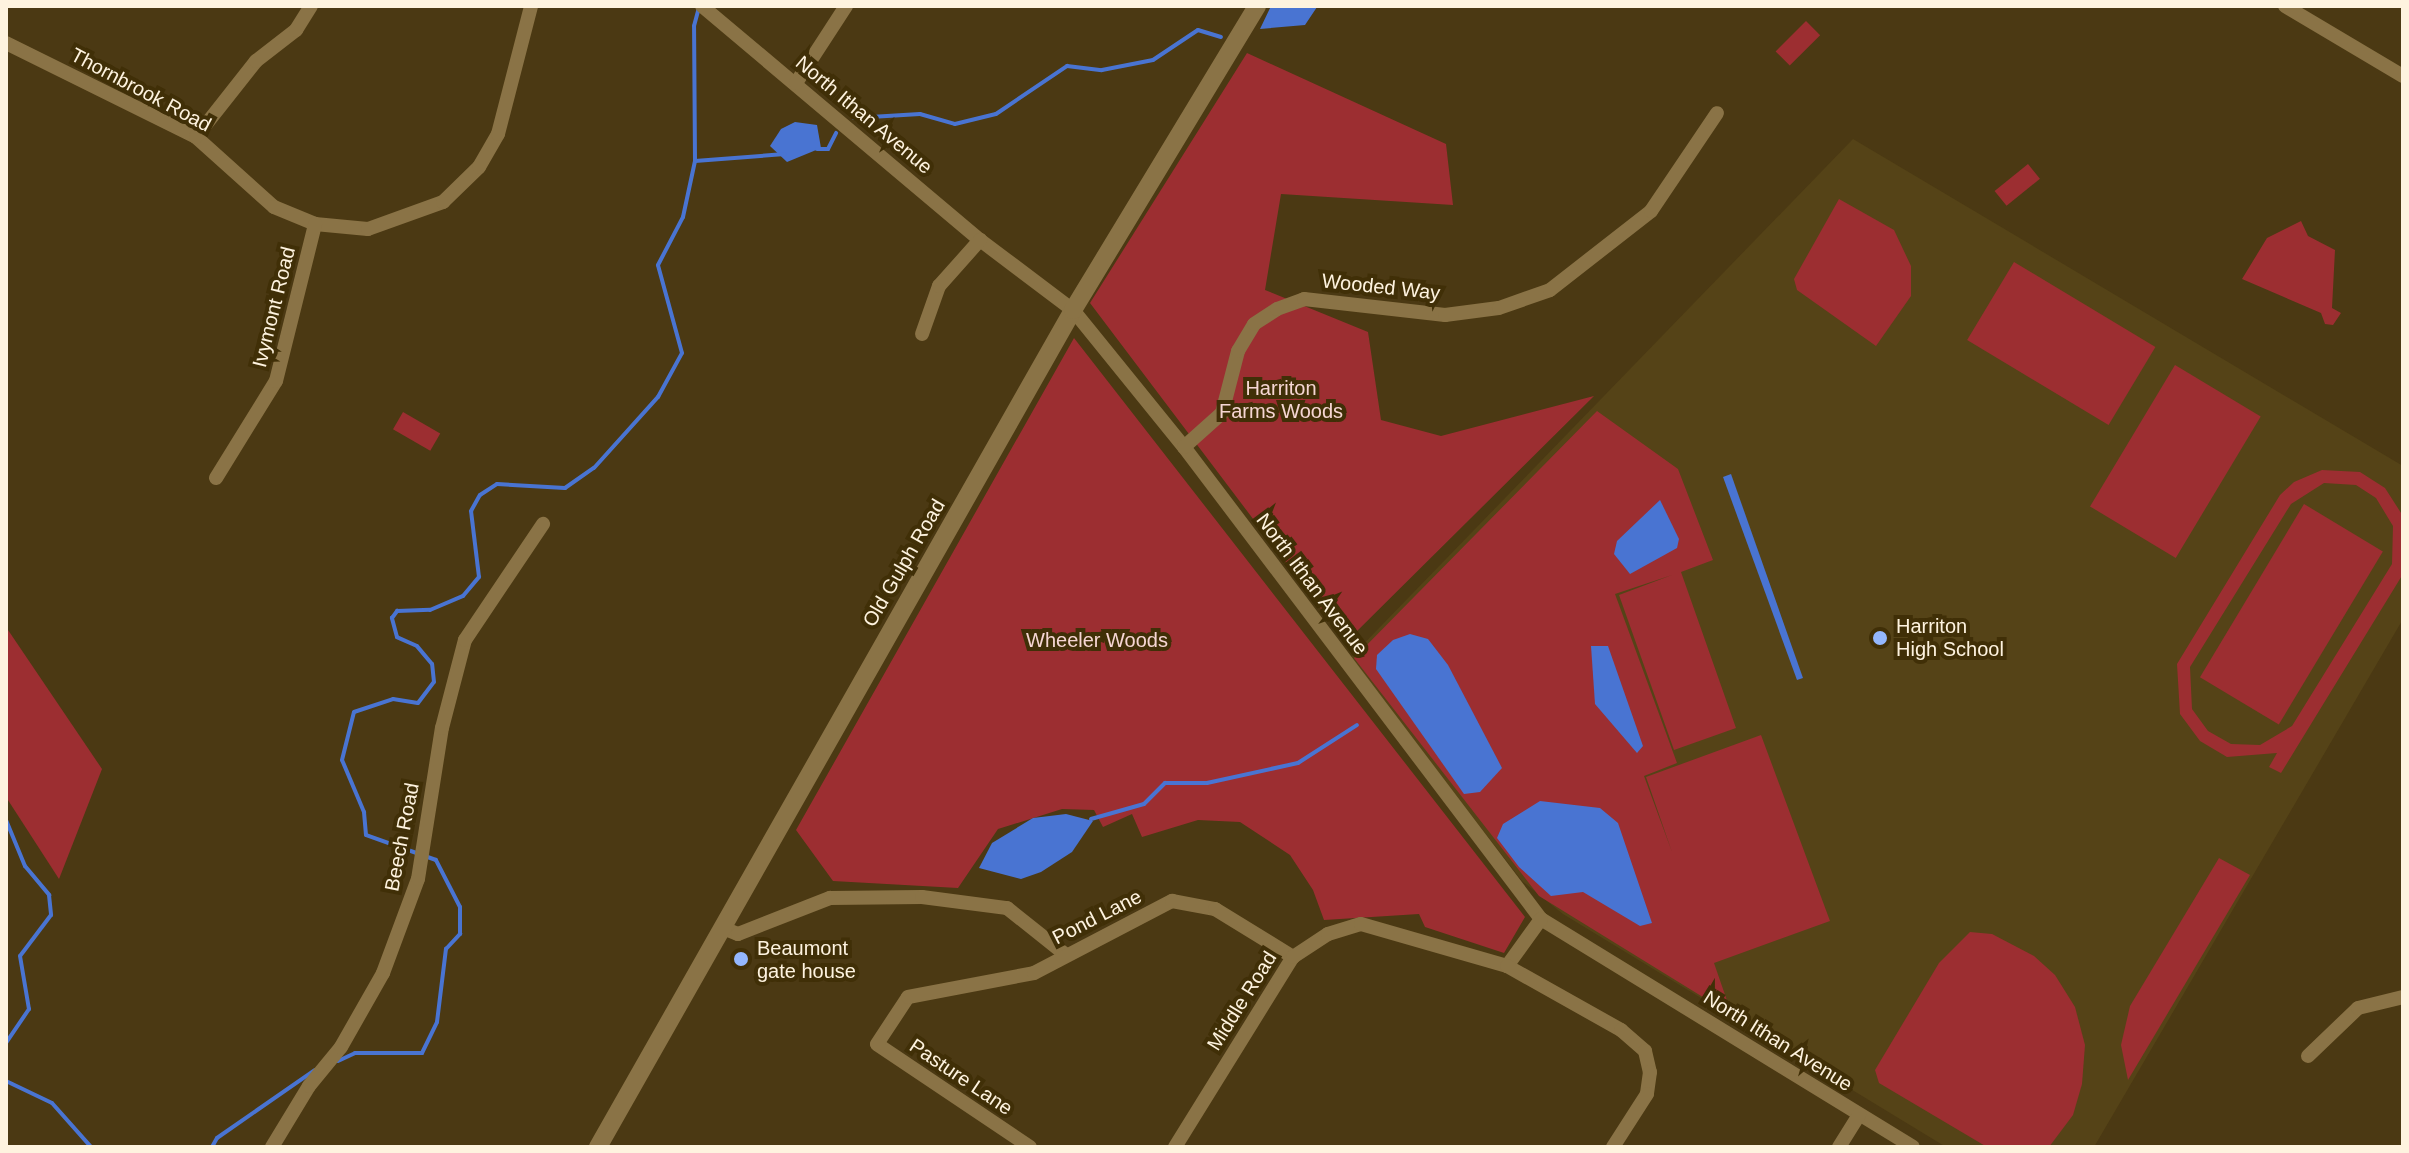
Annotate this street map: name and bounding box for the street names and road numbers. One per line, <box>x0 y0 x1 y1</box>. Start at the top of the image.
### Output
street label: Thornbrook Road <box>67 43 215 137</box>
street label: North Ithan Avenue <box>790 51 938 179</box>
street label: Ivymont Road <box>247 244 301 370</box>
street label: Wooded Way <box>1321 269 1441 305</box>
street label: Old Gulph Road <box>858 495 950 631</box>
street label: North Ithan Avenue <box>1251 508 1373 660</box>
street label: Beech Road <box>380 781 424 893</box>
street label: Pond Lane <box>1048 884 1146 950</box>
street label: Middle Road <box>1202 947 1282 1055</box>
street label: North Ithan Avenue <box>1699 985 1857 1097</box>
street label: Pasture Lane <box>905 1034 1017 1120</box>

